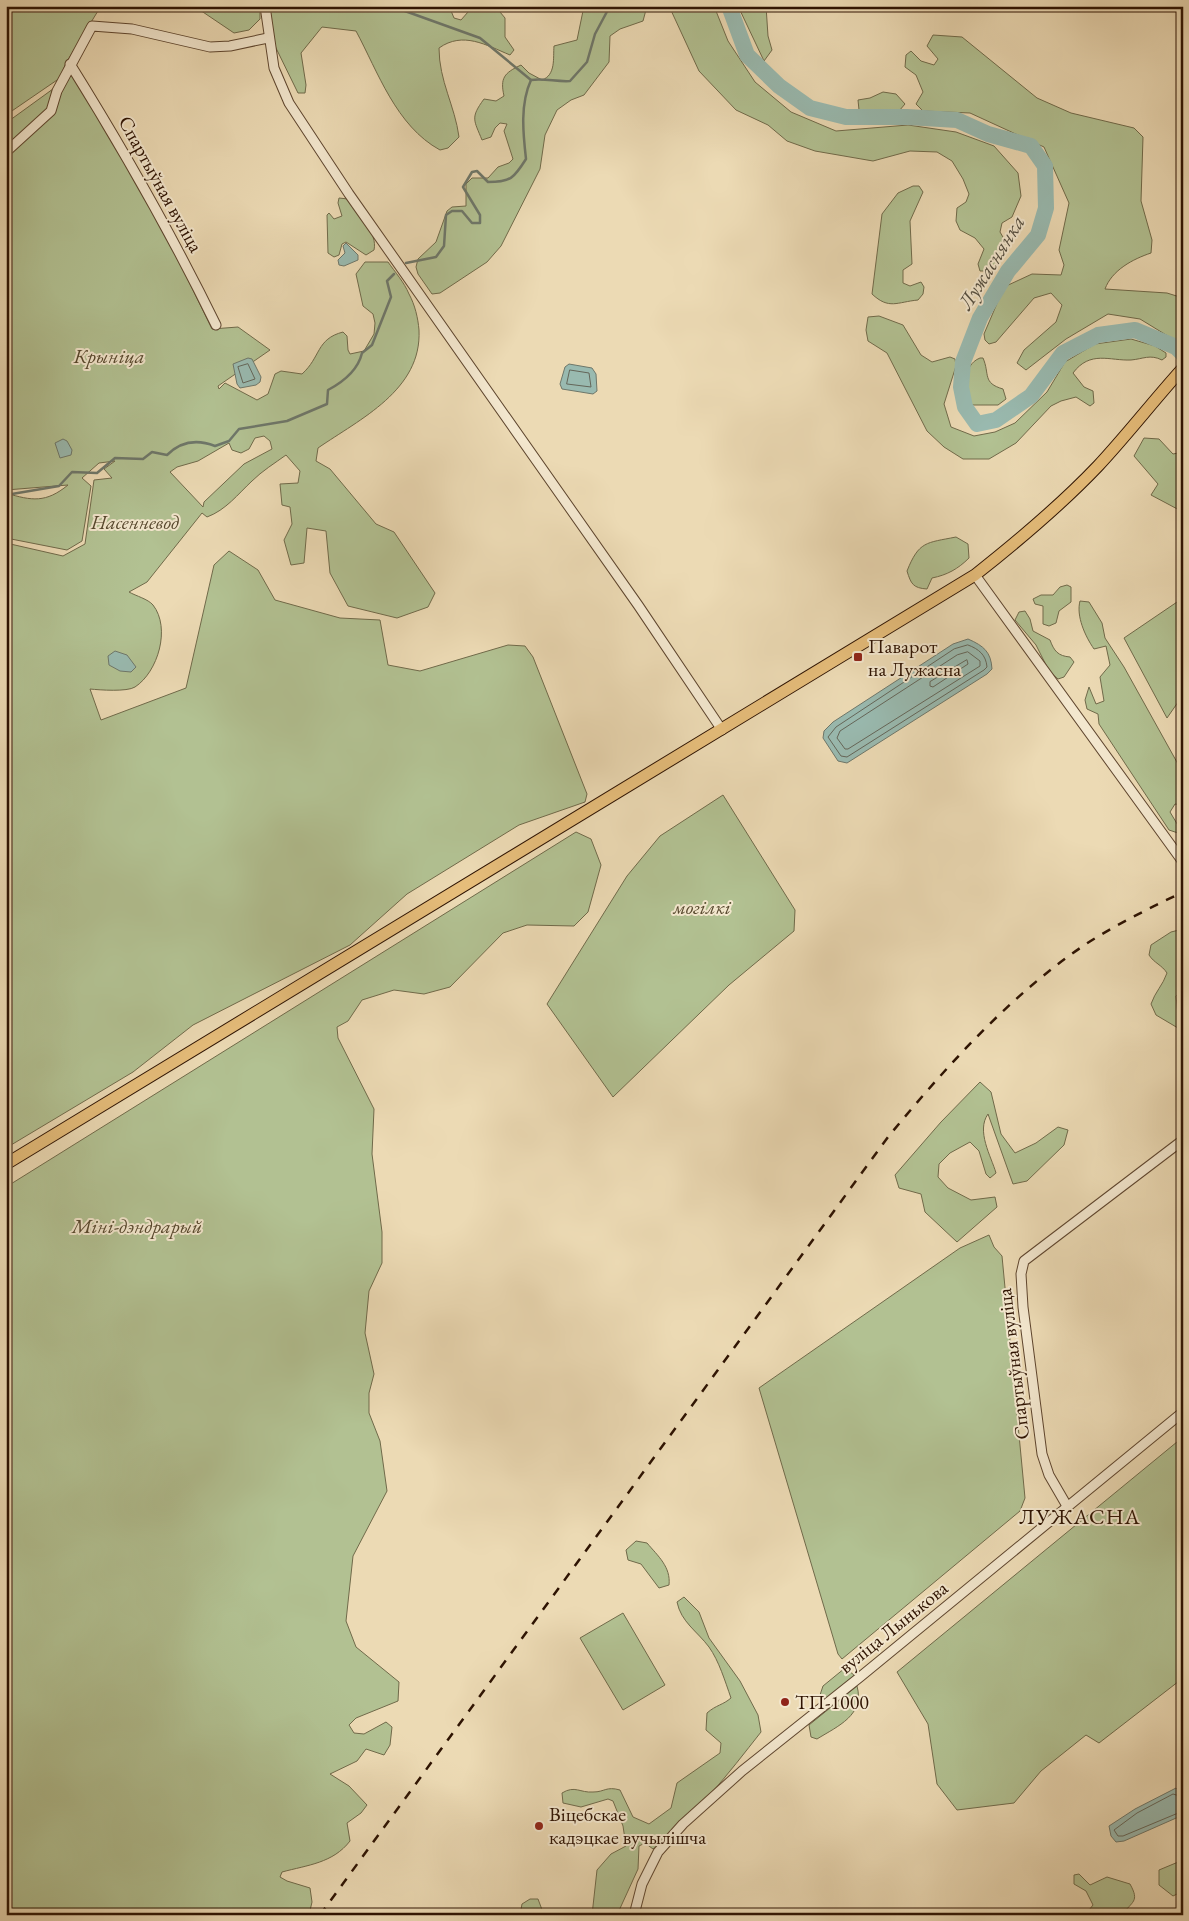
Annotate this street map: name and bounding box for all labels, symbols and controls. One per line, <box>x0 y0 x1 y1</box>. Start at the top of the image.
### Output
street label: Спартыўная вуліца <box>113 111 209 257</box>
water label: Лужаснянка <box>951 210 1031 315</box>
park label: Крыніца <box>72 343 145 369</box>
park label: Насенневод <box>90 509 179 535</box>
place label: Паварот на Лужасна <box>868 633 961 682</box>
marker: Паварот на Лужасна <box>852 651 864 663</box>
park label: могілкі <box>672 894 732 920</box>
park label: Міні-дэндрарый <box>71 1213 202 1239</box>
street label: Спартыўная вуліца <box>991 1287 1035 1441</box>
district label: ЛУЖАСНА <box>1019 1502 1141 1531</box>
street label: вуліца Лынькова <box>833 1575 953 1679</box>
place label: ТП-1000 <box>795 1689 869 1715</box>
marker: ТП-1000 <box>779 1696 791 1708</box>
place label: Віцебскае кадэцкае вучылішча <box>549 1801 706 1850</box>
marker: Віцебскае кадэцкае вучылішча <box>533 1820 545 1832</box>

